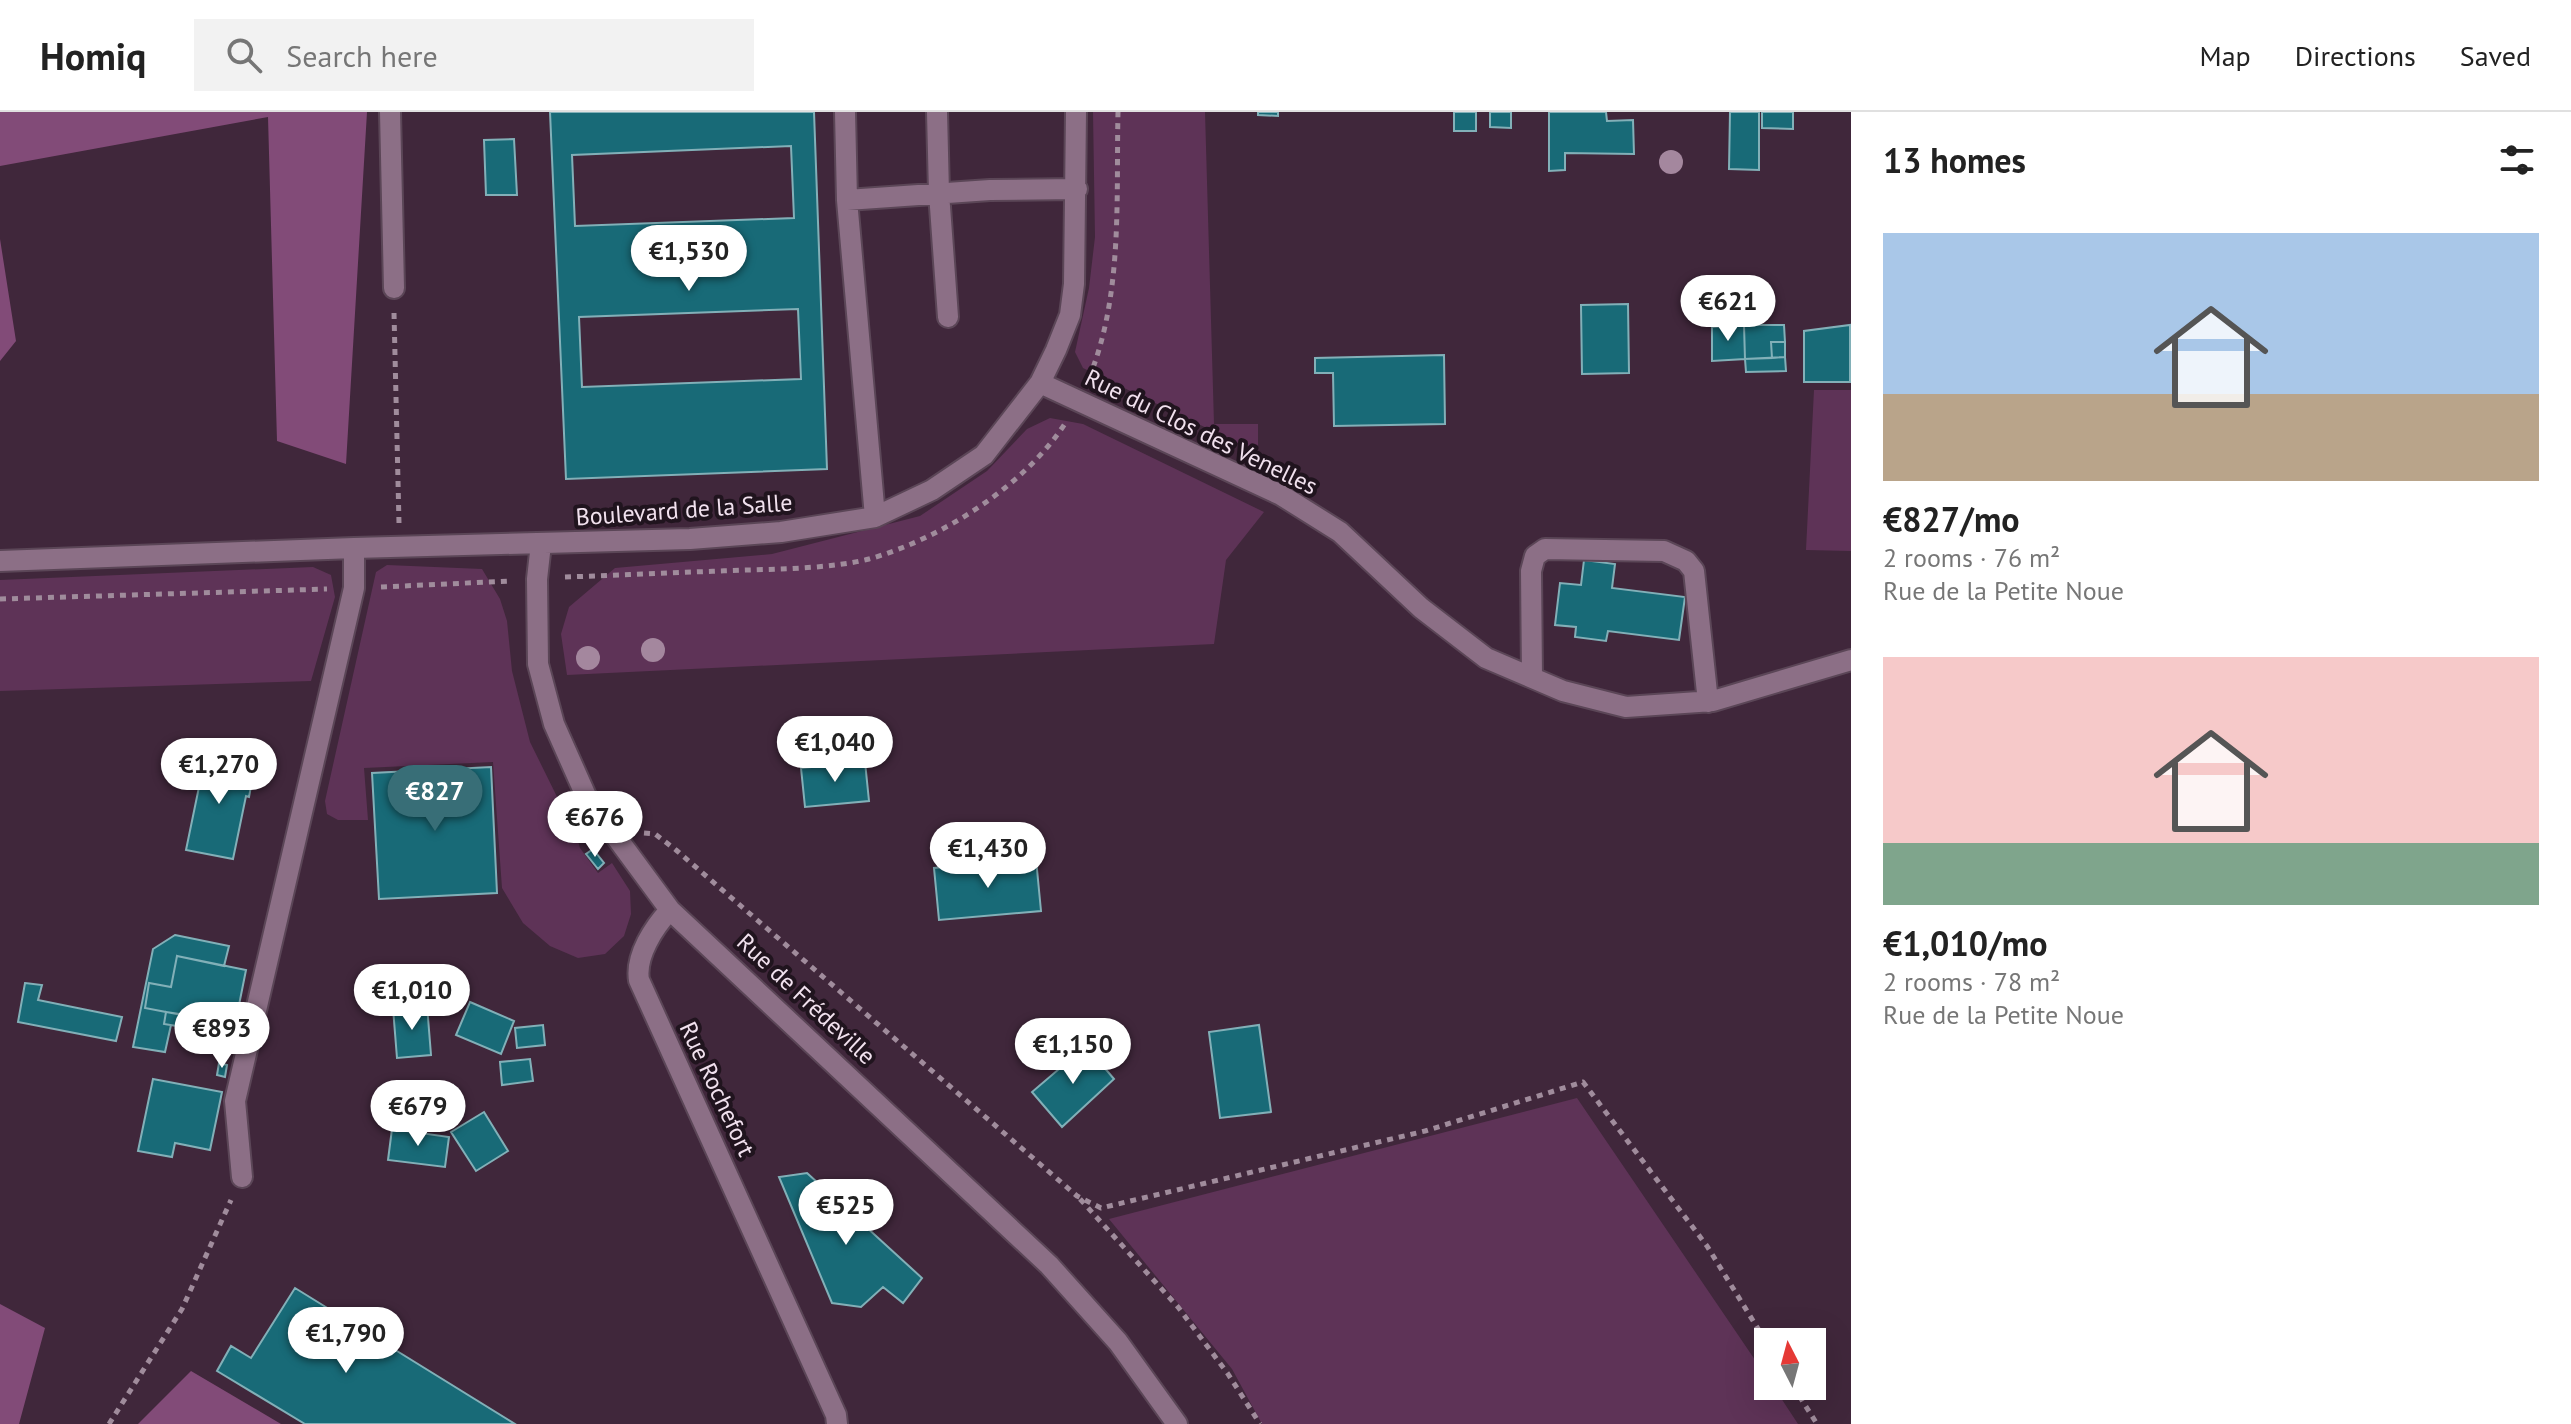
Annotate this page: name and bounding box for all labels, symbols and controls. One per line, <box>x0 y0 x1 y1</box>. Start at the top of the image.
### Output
search box <box>194 19 754 91</box>
text: Homiq <box>40 31 146 80</box>
icon: search <box>222 33 266 77</box>
text: Search here <box>286 36 438 75</box>
text: Map <box>2200 37 2251 74</box>
text: Directions <box>2295 37 2416 74</box>
text: Saved <box>2460 37 2531 74</box>
text: 13 homes <box>1883 138 2026 182</box>
icon: filters <box>2495 138 2539 182</box>
pin: €1,530 <box>624 225 754 293</box>
text: €1,530 <box>649 234 729 267</box>
pin: €621 <box>1681 275 1775 343</box>
text: €621 <box>1699 284 1757 317</box>
icon: home <box>2139 285 2283 429</box>
street label: Rue du Clos des Venelles <box>1080 362 1323 501</box>
street label: Boulevard de la Salle <box>575 486 793 533</box>
text: €827/mo <box>1883 497 2020 541</box>
text: 2 rooms · 76 m² <box>1883 541 2060 574</box>
text: Rue de la Petite Noue <box>1883 574 2124 607</box>
icon: home <box>2139 709 2283 853</box>
pin: €1,040 <box>770 716 900 784</box>
text: €1,040 <box>795 725 875 758</box>
pin: €1,270 <box>154 738 284 806</box>
text: €1,270 <box>179 747 259 780</box>
pin: €827 <box>388 765 482 833</box>
text: €827 <box>406 774 464 807</box>
pin: €676 <box>548 791 642 859</box>
text: €676 <box>566 800 624 833</box>
pin: €1,430 <box>923 822 1053 890</box>
text: €1,430 <box>948 831 1028 864</box>
text: €1,010/mo <box>1883 921 2047 965</box>
street label: Rue de Frédeville <box>730 926 882 1071</box>
pin: €1,010 <box>347 964 477 1032</box>
text: 2 rooms · 78 m² <box>1883 965 2060 998</box>
text: €1,010 <box>372 973 452 1006</box>
text: Rue de la Petite Noue <box>1883 998 2124 1031</box>
pin: €893 <box>175 1002 269 1070</box>
text: €893 <box>193 1011 251 1044</box>
street label: Rue Rochefort <box>673 1017 762 1161</box>
pin: €1,150 <box>1008 1018 1138 1086</box>
text: €1,150 <box>1033 1027 1113 1060</box>
pin: €679 <box>371 1080 465 1148</box>
text: €679 <box>389 1089 447 1122</box>
pin: €525 <box>799 1179 893 1247</box>
text: €525 <box>817 1188 875 1221</box>
pin: €1,790 <box>281 1307 411 1375</box>
text: €1,790 <box>306 1316 386 1349</box>
north arrow <box>1754 1328 1826 1400</box>
map controls <box>1754 1328 1826 1400</box>

